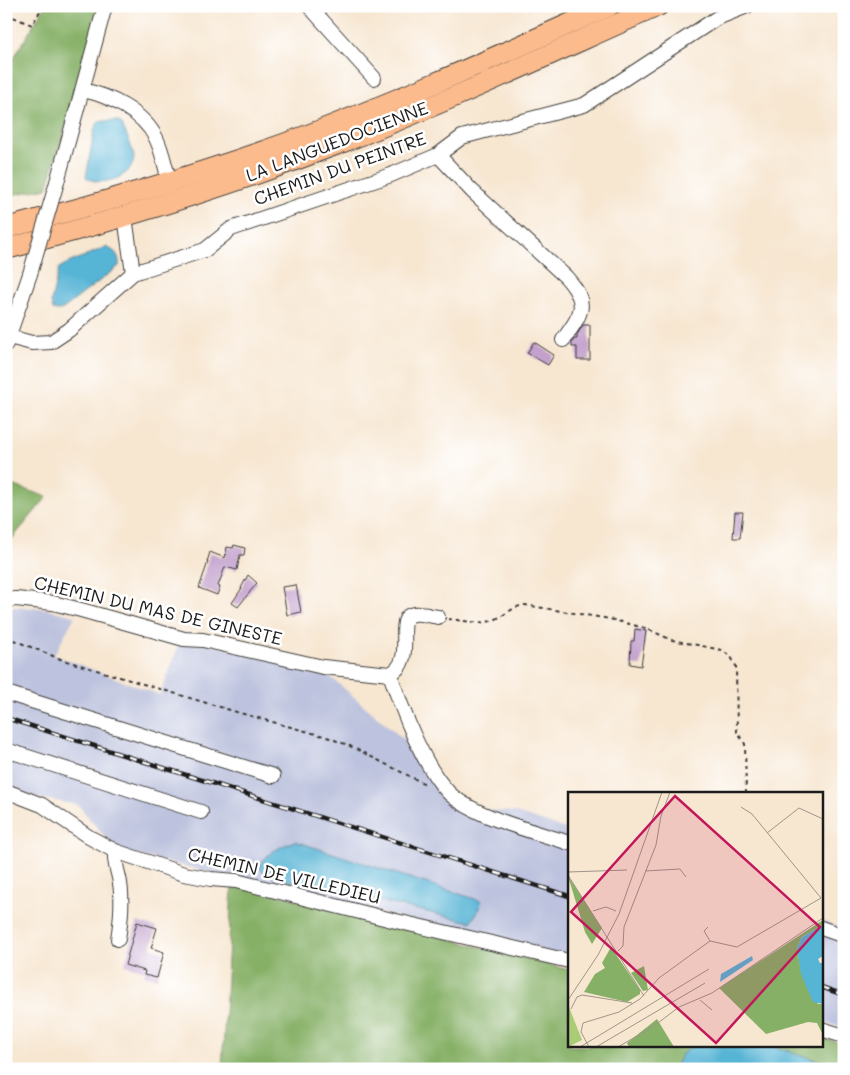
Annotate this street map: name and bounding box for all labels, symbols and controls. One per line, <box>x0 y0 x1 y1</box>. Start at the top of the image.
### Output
street label: LA LANGUEDOCIENNE <box>242 95 431 187</box>
street label: CHEMIN DU PEINTRE <box>250 126 429 210</box>
street label: CHEMIN DU MAS DE GINESTE <box>32 570 285 650</box>
inset map <box>568 792 822 1048</box>
street label: CHEMIN DE VILLEDIEU <box>186 841 383 909</box>

